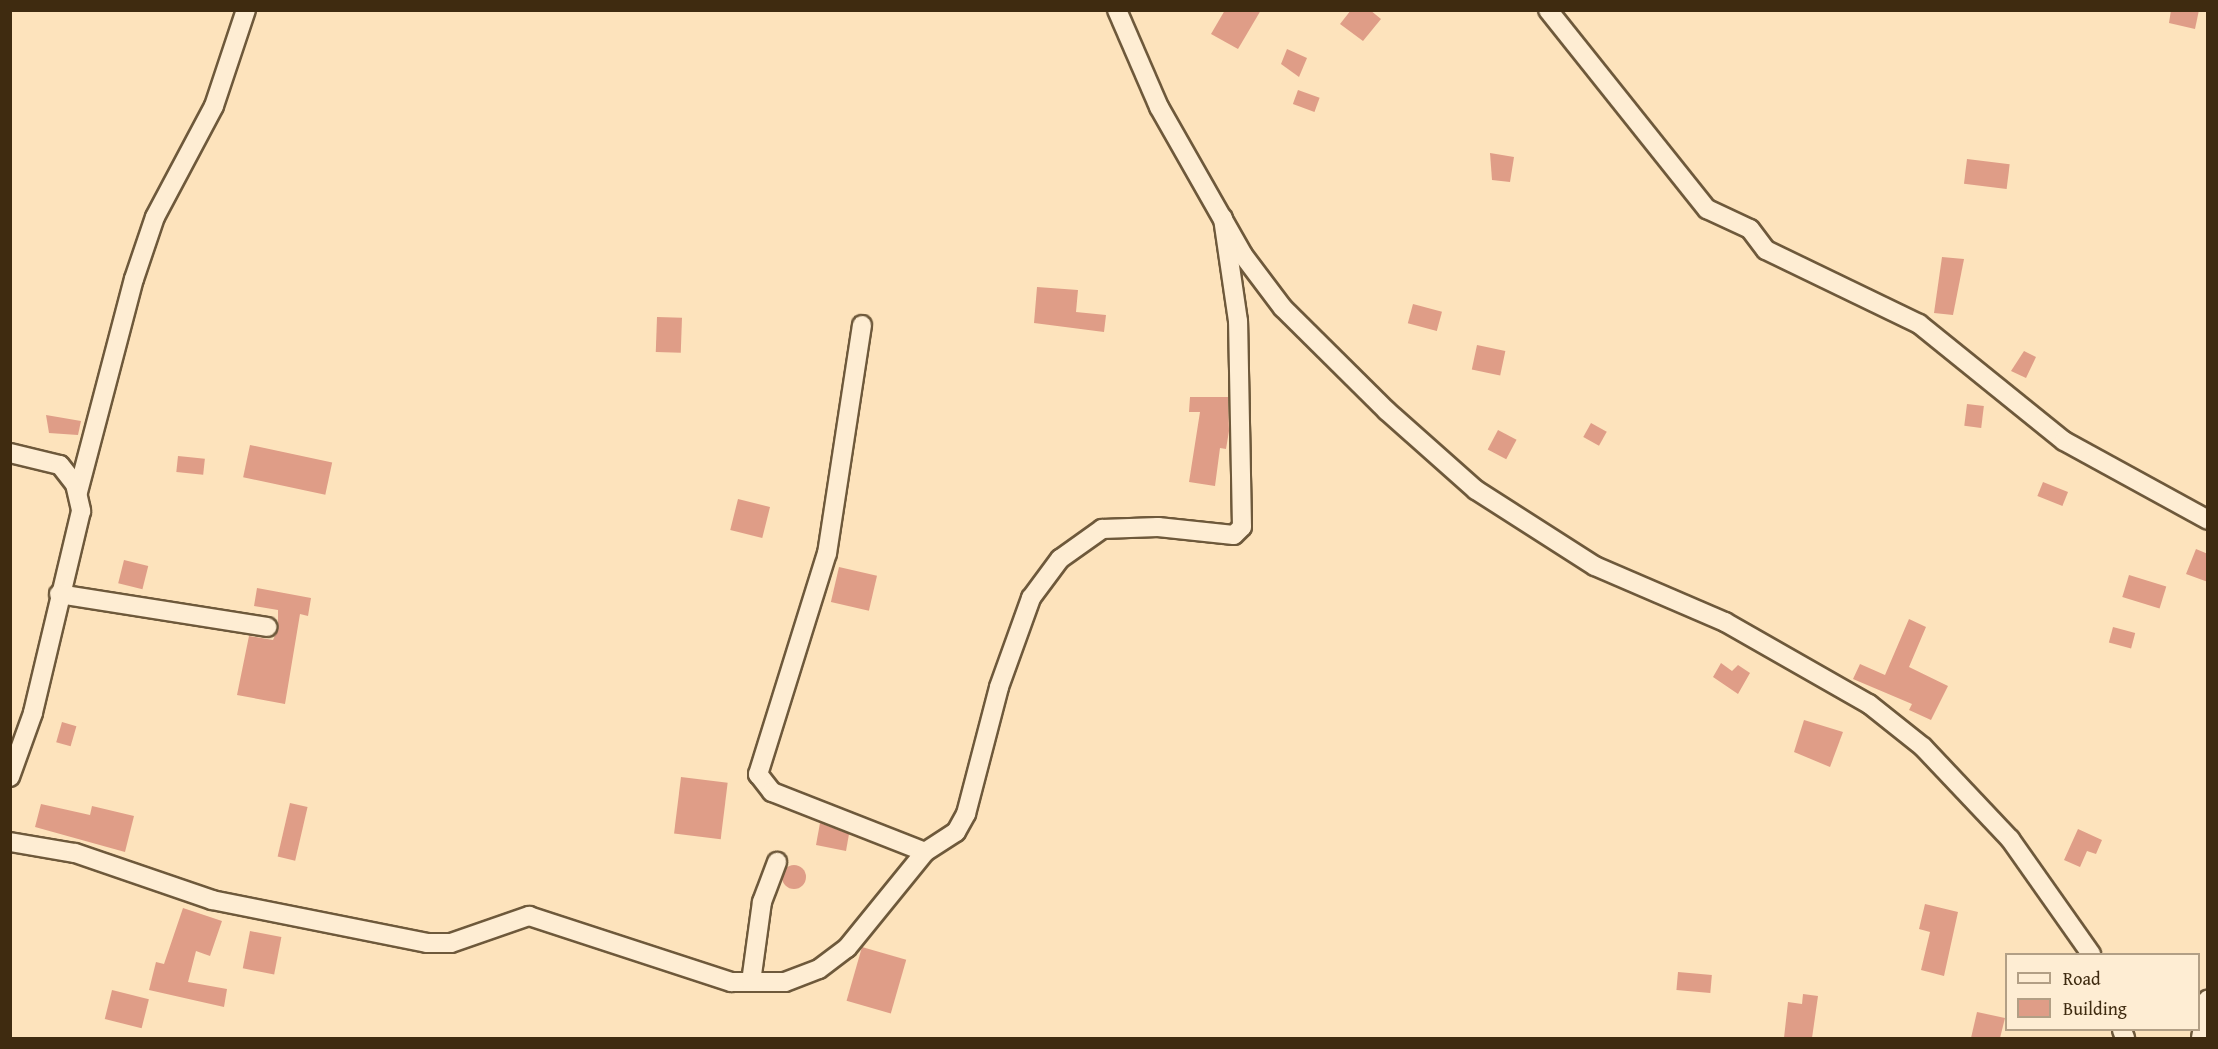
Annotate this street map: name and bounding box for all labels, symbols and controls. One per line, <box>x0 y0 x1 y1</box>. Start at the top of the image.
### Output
legend <box>2005 953 2200 1031</box>
text: Road <box>2063 965 2101 992</box>
text: Building <box>2063 995 2127 1022</box>

